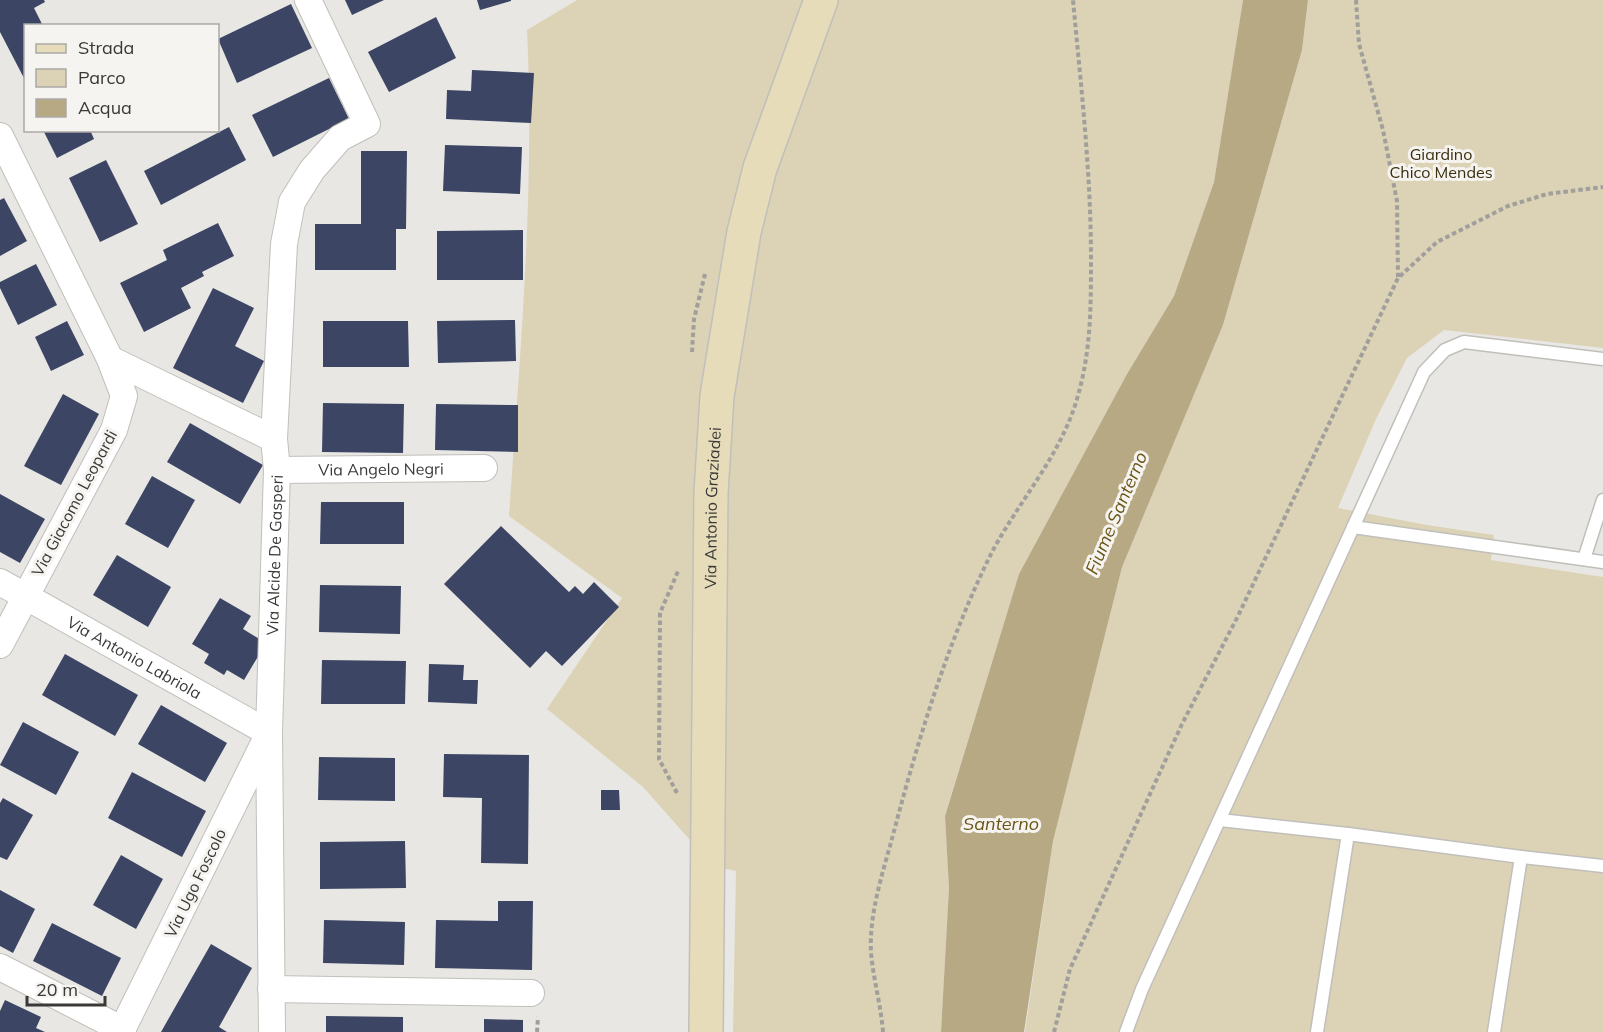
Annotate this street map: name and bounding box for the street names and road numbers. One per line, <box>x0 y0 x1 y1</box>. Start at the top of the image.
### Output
street label: Via Giacomo Leopardi <box>27 426 121 580</box>
street label: Via Antonio Graziadei <box>700 427 725 589</box>
street label: Via Angelo Negri <box>318 458 444 480</box>
street label: Via Alcide De Gasperi <box>262 474 287 636</box>
street label: Via Antonio Labriola <box>63 612 205 703</box>
street label: Via Ugo Foscolo <box>160 825 230 941</box>

